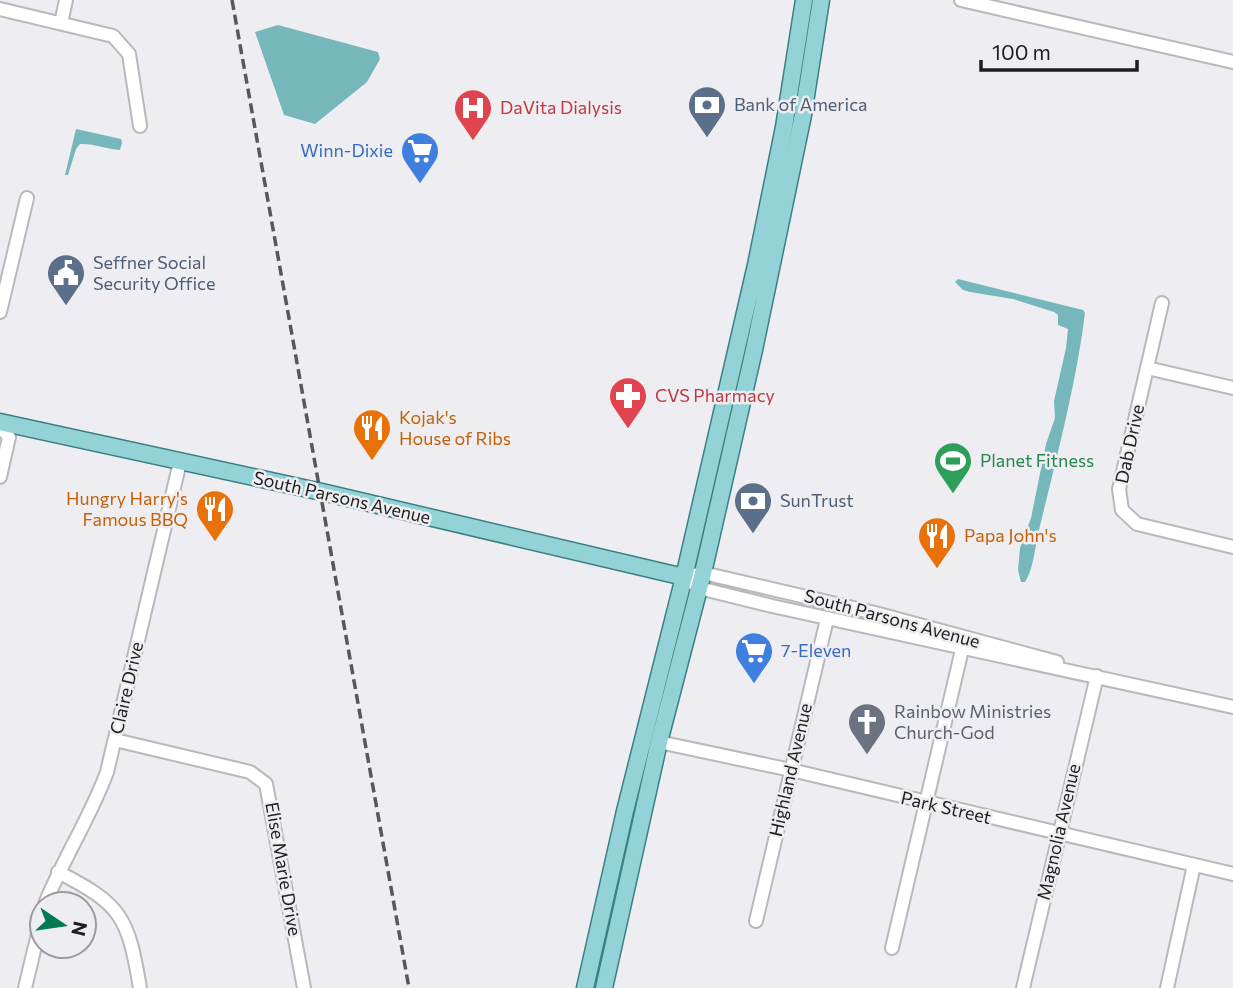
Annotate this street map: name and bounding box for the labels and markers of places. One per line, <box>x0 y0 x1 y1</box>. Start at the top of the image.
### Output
bank icon: Bank of America <box>686 84 728 139</box>
hospital icon: DaVita Dialysis <box>452 87 494 142</box>
place label: Bank of America <box>734 93 867 115</box>
place label: DaVita Dialysis <box>500 96 622 118</box>
supermarket icon: Winn-Dixie <box>399 130 441 185</box>
place label: Winn-Dixie <box>300 139 393 161</box>
place label: Seffner Social Security Office <box>93 251 216 294</box>
public building icon: Seffner Social Security Office <box>45 252 87 307</box>
pharmacy icon: CVS Pharmacy <box>607 375 649 430</box>
place label: CVS Pharmacy <box>655 384 775 406</box>
place label: Kojak's House of Ribs <box>399 406 511 449</box>
restaurant icon: Kojak's House of Ribs <box>351 407 393 462</box>
sports icon: Planet Fitness <box>932 440 974 495</box>
place label: Planet Fitness <box>980 449 1094 471</box>
bank icon: SunTrust <box>732 480 774 535</box>
place label: Hungry Harry's Famous BBQ <box>66 487 188 530</box>
restaurant icon: Hungry Harry's Famous BBQ <box>194 488 236 543</box>
place label: SunTrust <box>780 489 854 511</box>
restaurant icon: Papa John's <box>916 515 958 570</box>
place label: Papa John's <box>964 524 1057 546</box>
supermarket icon: 7-Eleven <box>733 630 775 685</box>
place label: 7-Eleven <box>781 639 851 661</box>
place label: Rainbow Ministries Church-God <box>894 700 1051 743</box>
church icon: Rainbow Ministries Church-God <box>846 701 888 756</box>

